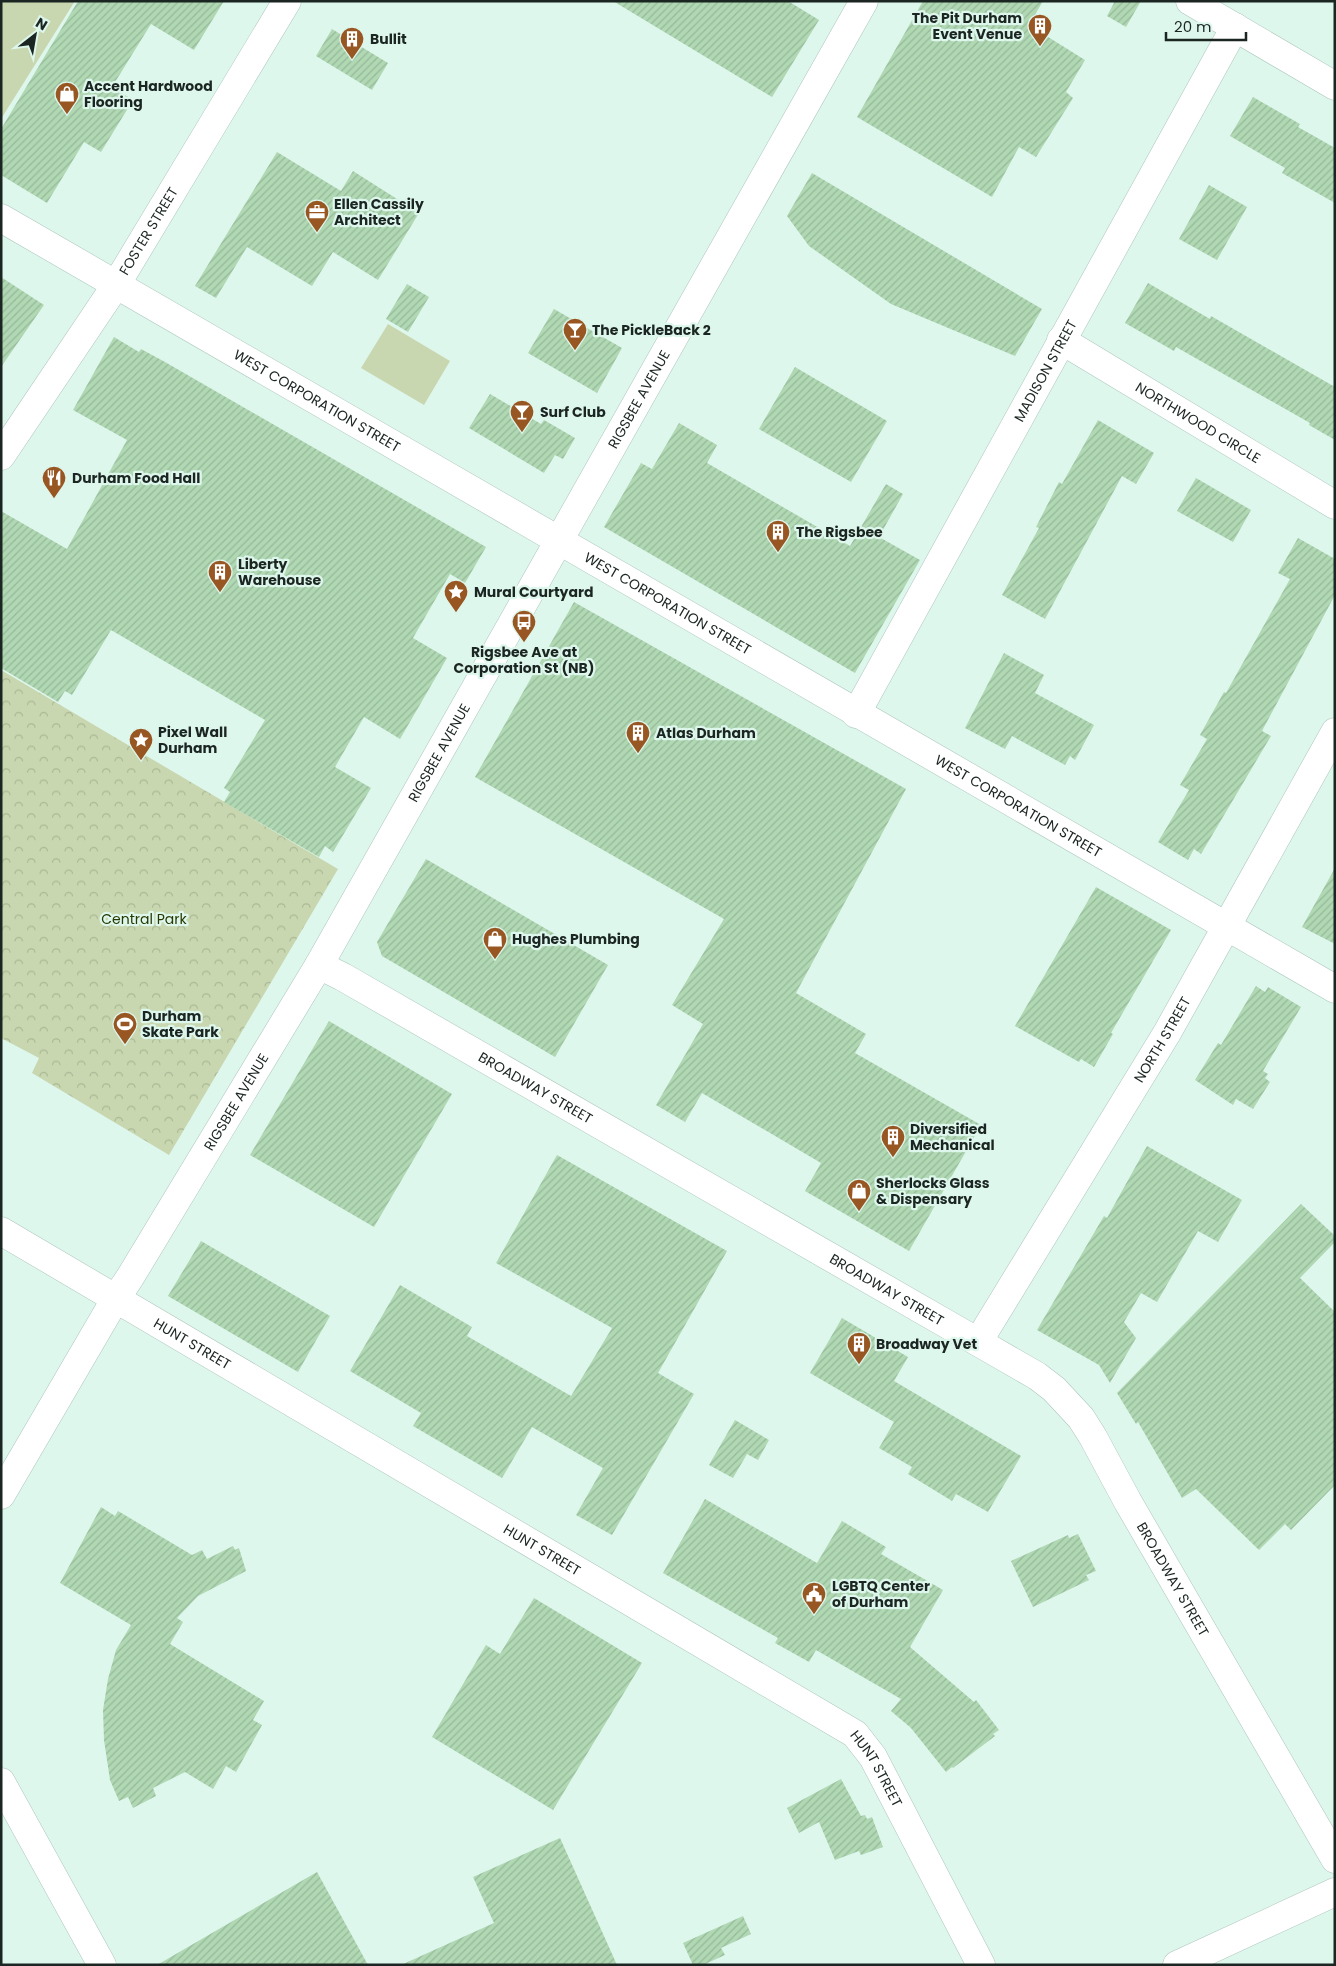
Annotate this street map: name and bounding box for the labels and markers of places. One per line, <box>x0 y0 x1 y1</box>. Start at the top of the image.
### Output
place label: The Pit Durham Event Venue <box>912 8 1022 44</box>
building icon: The Pit Durham Event Venue <box>1027 13 1053 47</box>
building icon: Bullit <box>339 26 365 60</box>
place label: Bullit <box>370 29 407 49</box>
place label: Accent Hardwood Flooring <box>84 76 213 112</box>
shop icon: Accent Hardwood Flooring <box>54 81 80 115</box>
place label: Ellen Cassily Architect <box>334 194 424 230</box>
office icon: Ellen Cassily Architect <box>304 199 330 233</box>
bar icon: The PickleBack 2 <box>562 317 588 351</box>
place label: The PickleBack 2 <box>592 320 711 340</box>
bar icon: Surf Club <box>509 399 535 433</box>
place label: Surf Club <box>540 402 606 422</box>
restaurant icon: Durham Food Hall <box>41 465 67 499</box>
place label: Durham Food Hall <box>72 468 200 488</box>
building icon: The Rigsbee <box>765 519 791 553</box>
place label: The Rigsbee <box>796 522 883 542</box>
place label: Liberty Warehouse <box>238 554 321 590</box>
building icon: Liberty Warehouse <box>207 559 233 593</box>
place icon: Mural Courtyard <box>443 579 469 613</box>
place label: Mural Courtyard <box>474 582 593 602</box>
bus stop icon: Rigsbee Ave at Corporation St (NB) <box>511 609 537 643</box>
place label: Rigsbee Ave at Corporation St (NB) <box>453 642 595 678</box>
building icon: Atlas Durham <box>625 720 651 754</box>
place label: Pixel Wall Durham <box>158 722 227 758</box>
place label: Atlas Durham <box>656 723 756 743</box>
place icon: Pixel Wall Durham <box>128 727 154 761</box>
shop icon: Hughes Plumbing <box>482 926 508 960</box>
place label: Hughes Plumbing <box>512 929 640 949</box>
place label: Durham Skate Park <box>142 1006 219 1042</box>
sports icon: Durham Skate Park <box>112 1011 138 1045</box>
place label: Diversified Mechanical <box>910 1119 995 1155</box>
building icon: Diversified Mechanical <box>880 1124 906 1158</box>
place label: Sherlocks Glass & Dispensary <box>876 1173 990 1209</box>
shop icon: Sherlocks Glass & Dispensary <box>846 1178 872 1212</box>
building icon: Broadway Vet <box>846 1331 872 1365</box>
place label: Broadway Vet <box>876 1334 977 1354</box>
place label: LGBTQ Center of Durham <box>832 1576 930 1612</box>
public building icon: LGBTQ Center of Durham <box>801 1581 827 1615</box>

